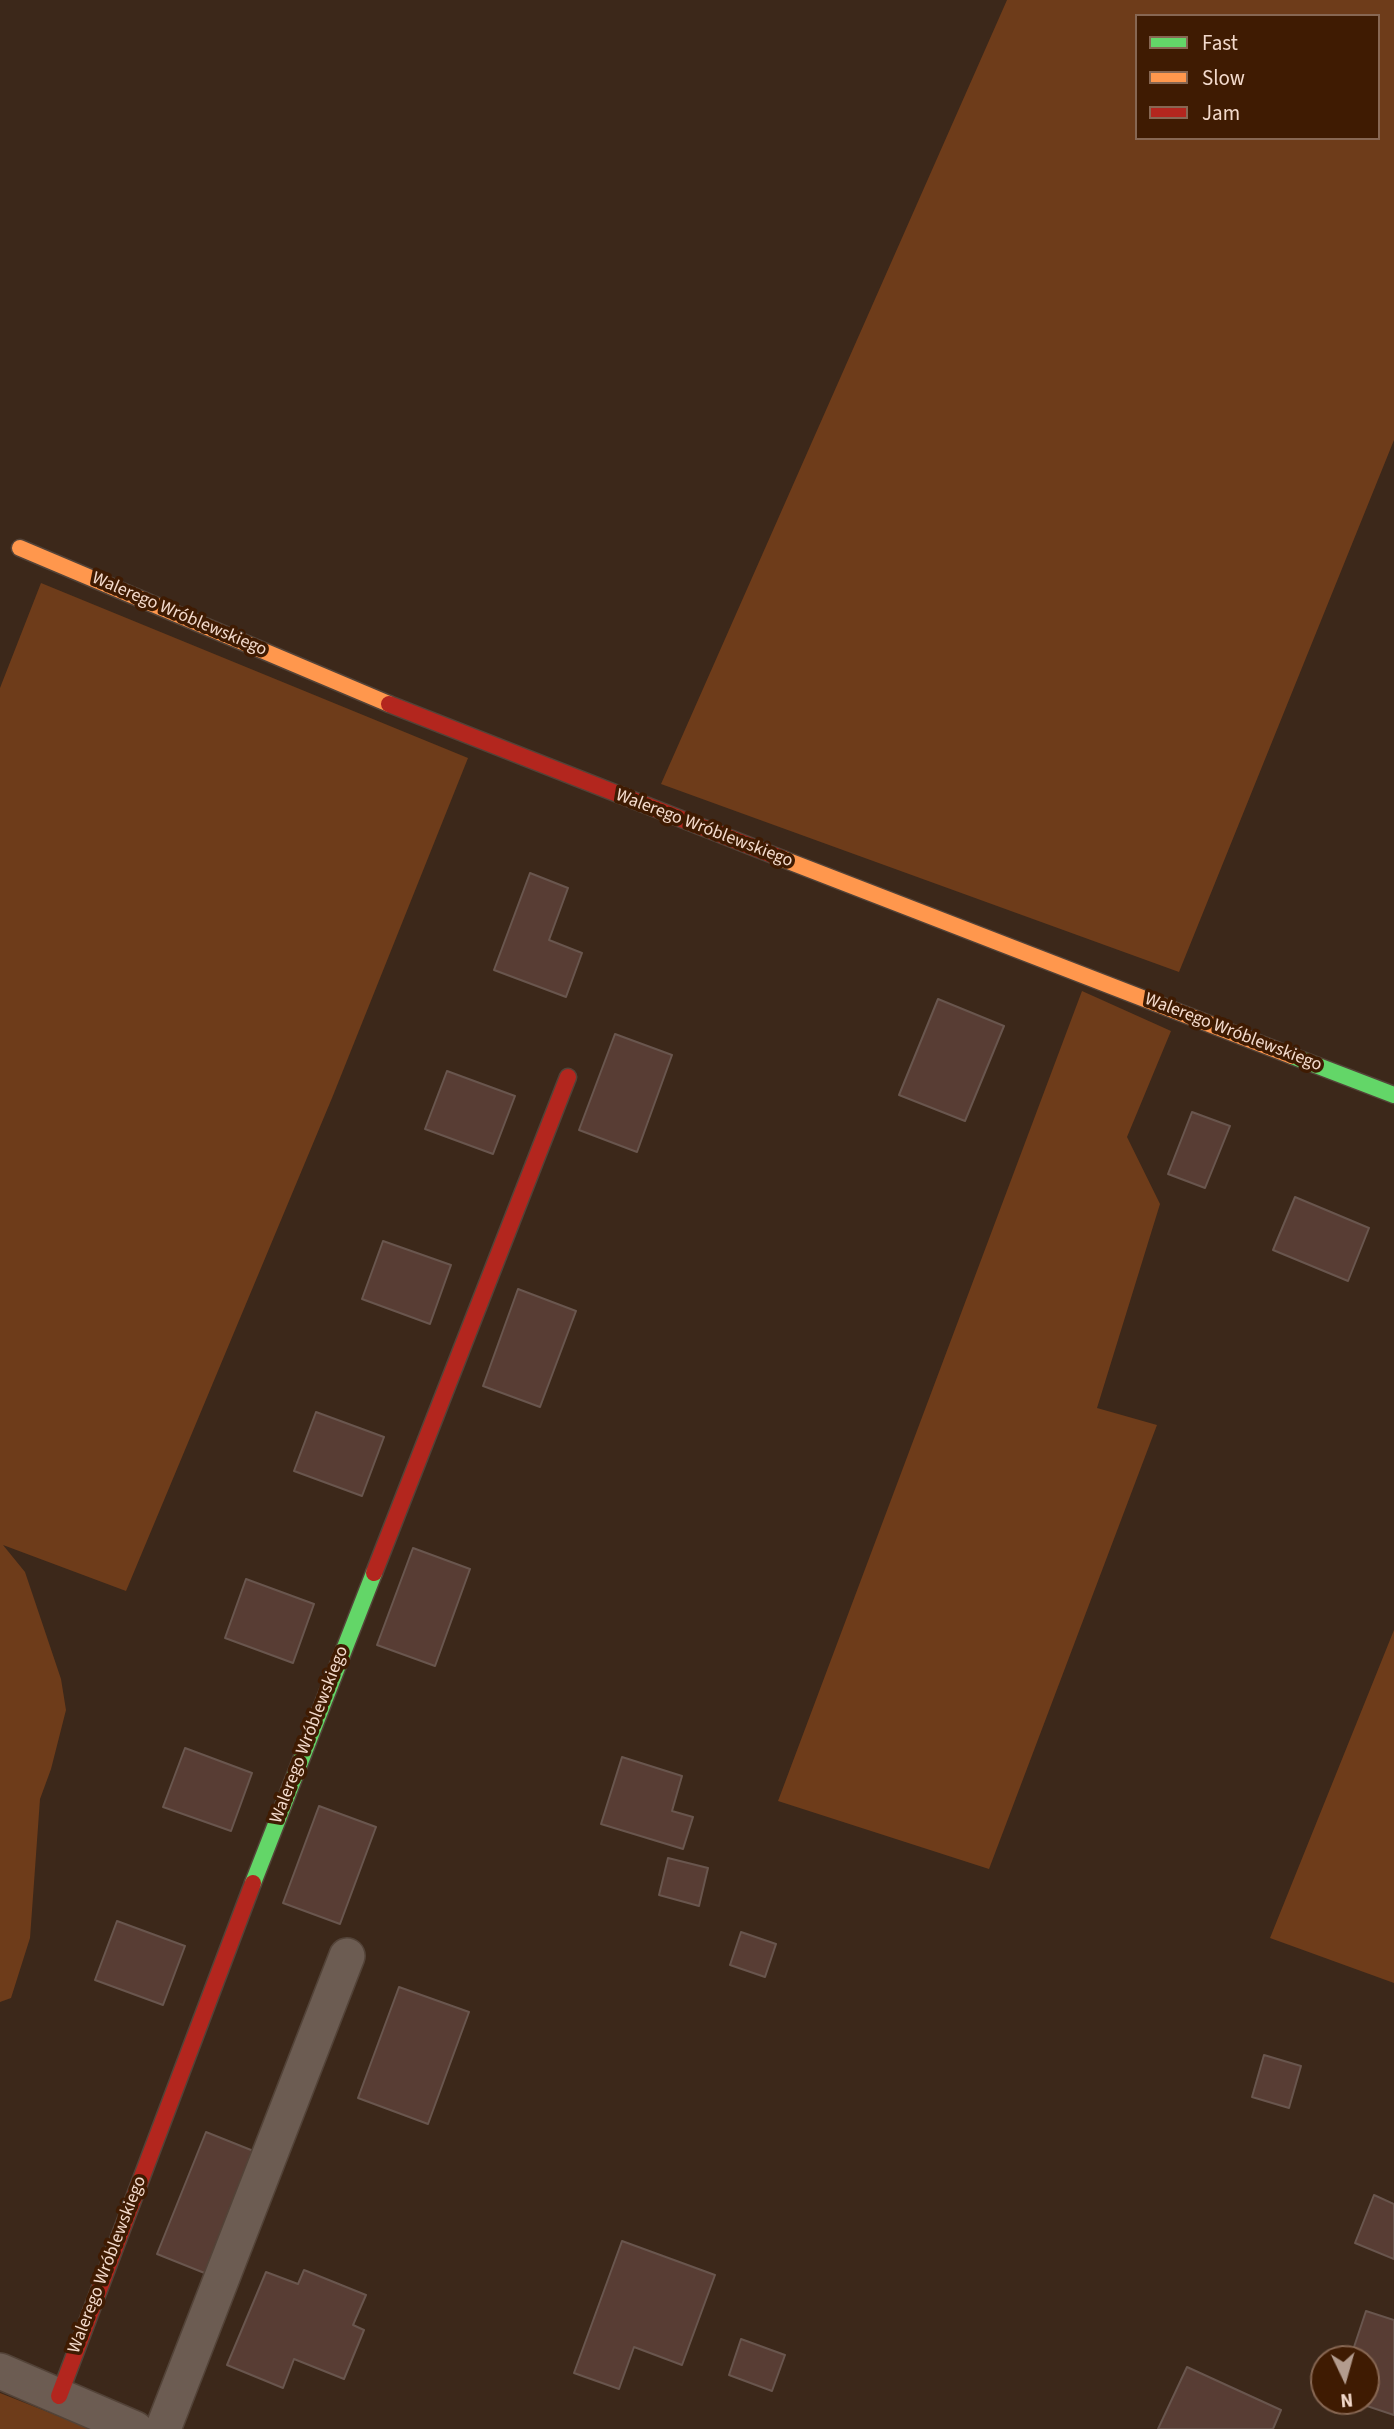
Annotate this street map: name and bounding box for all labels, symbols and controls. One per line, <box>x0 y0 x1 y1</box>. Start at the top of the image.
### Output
legend <box>1135 14 1380 140</box>
text: Fast <box>1202 28 1238 58</box>
text: Slow <box>1202 63 1245 93</box>
text: Jam <box>1202 98 1240 128</box>
street label: Walerego Wróblewskiego <box>88 568 270 662</box>
street label: Walerego Wróblewskiego <box>612 785 796 873</box>
street label: Walerego Wróblewskiego <box>1141 989 1325 1077</box>
street label: Walerego Wróblewskiego <box>266 1643 354 1827</box>
street label: Walerego Wróblewskiego <box>64 2173 152 2357</box>
north arrow <box>1310 2345 1380 2415</box>
text: N <box>1339 2385 1354 2413</box>

